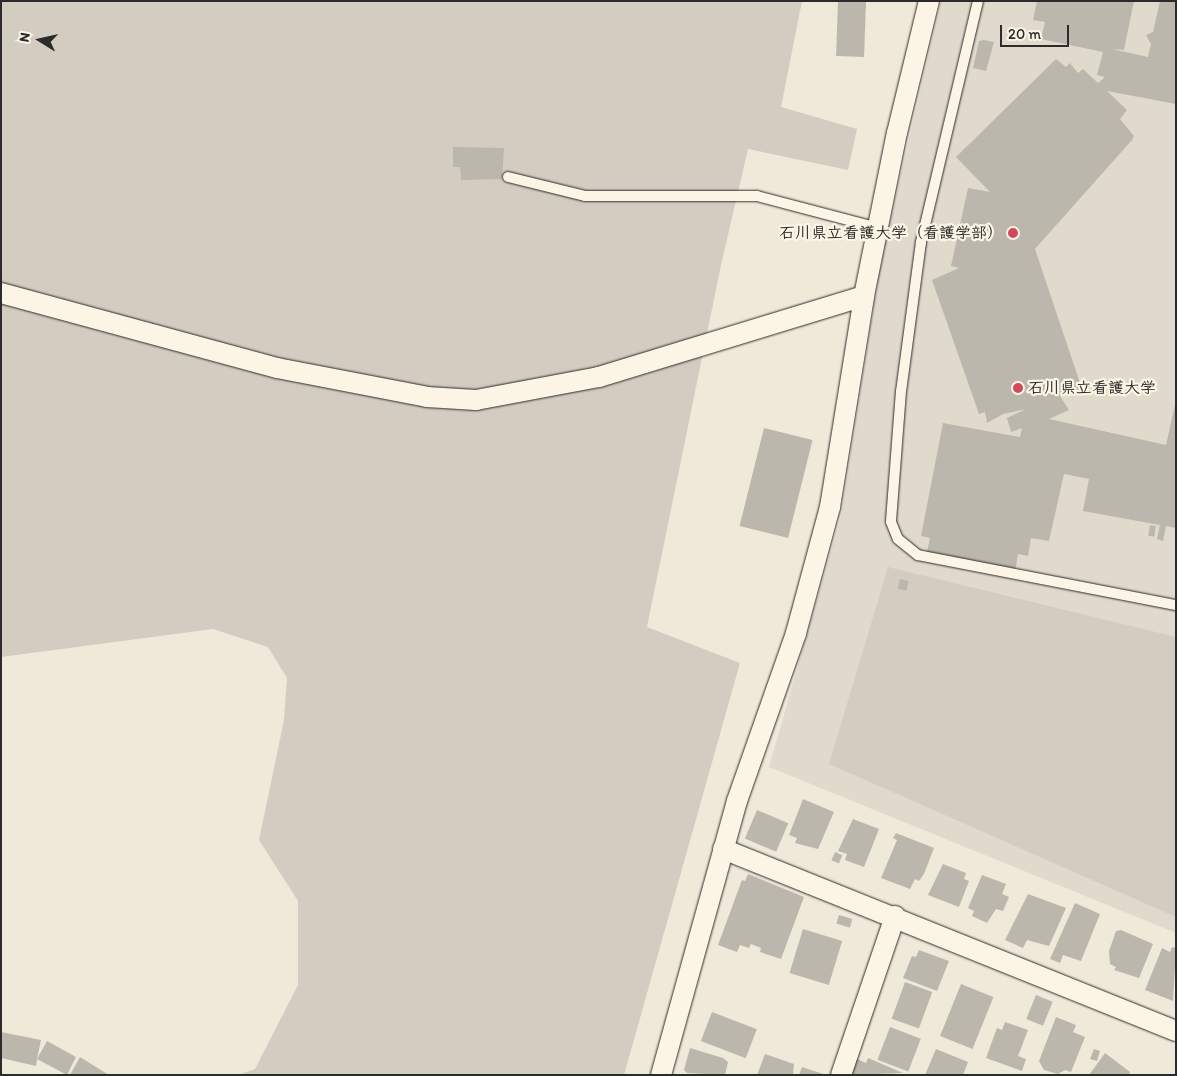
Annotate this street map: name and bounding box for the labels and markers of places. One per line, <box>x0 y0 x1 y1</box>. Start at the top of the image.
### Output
place label: 石川県立看護大学（看護学部） <box>779 223 1003 243</box>
marker: 石川県立看護大学（看護学部） <box>1007 227 1019 239</box>
place label: 石川県立看護大学 <box>1028 378 1156 398</box>
marker: 石川県立看護大学 <box>1012 382 1024 394</box>

